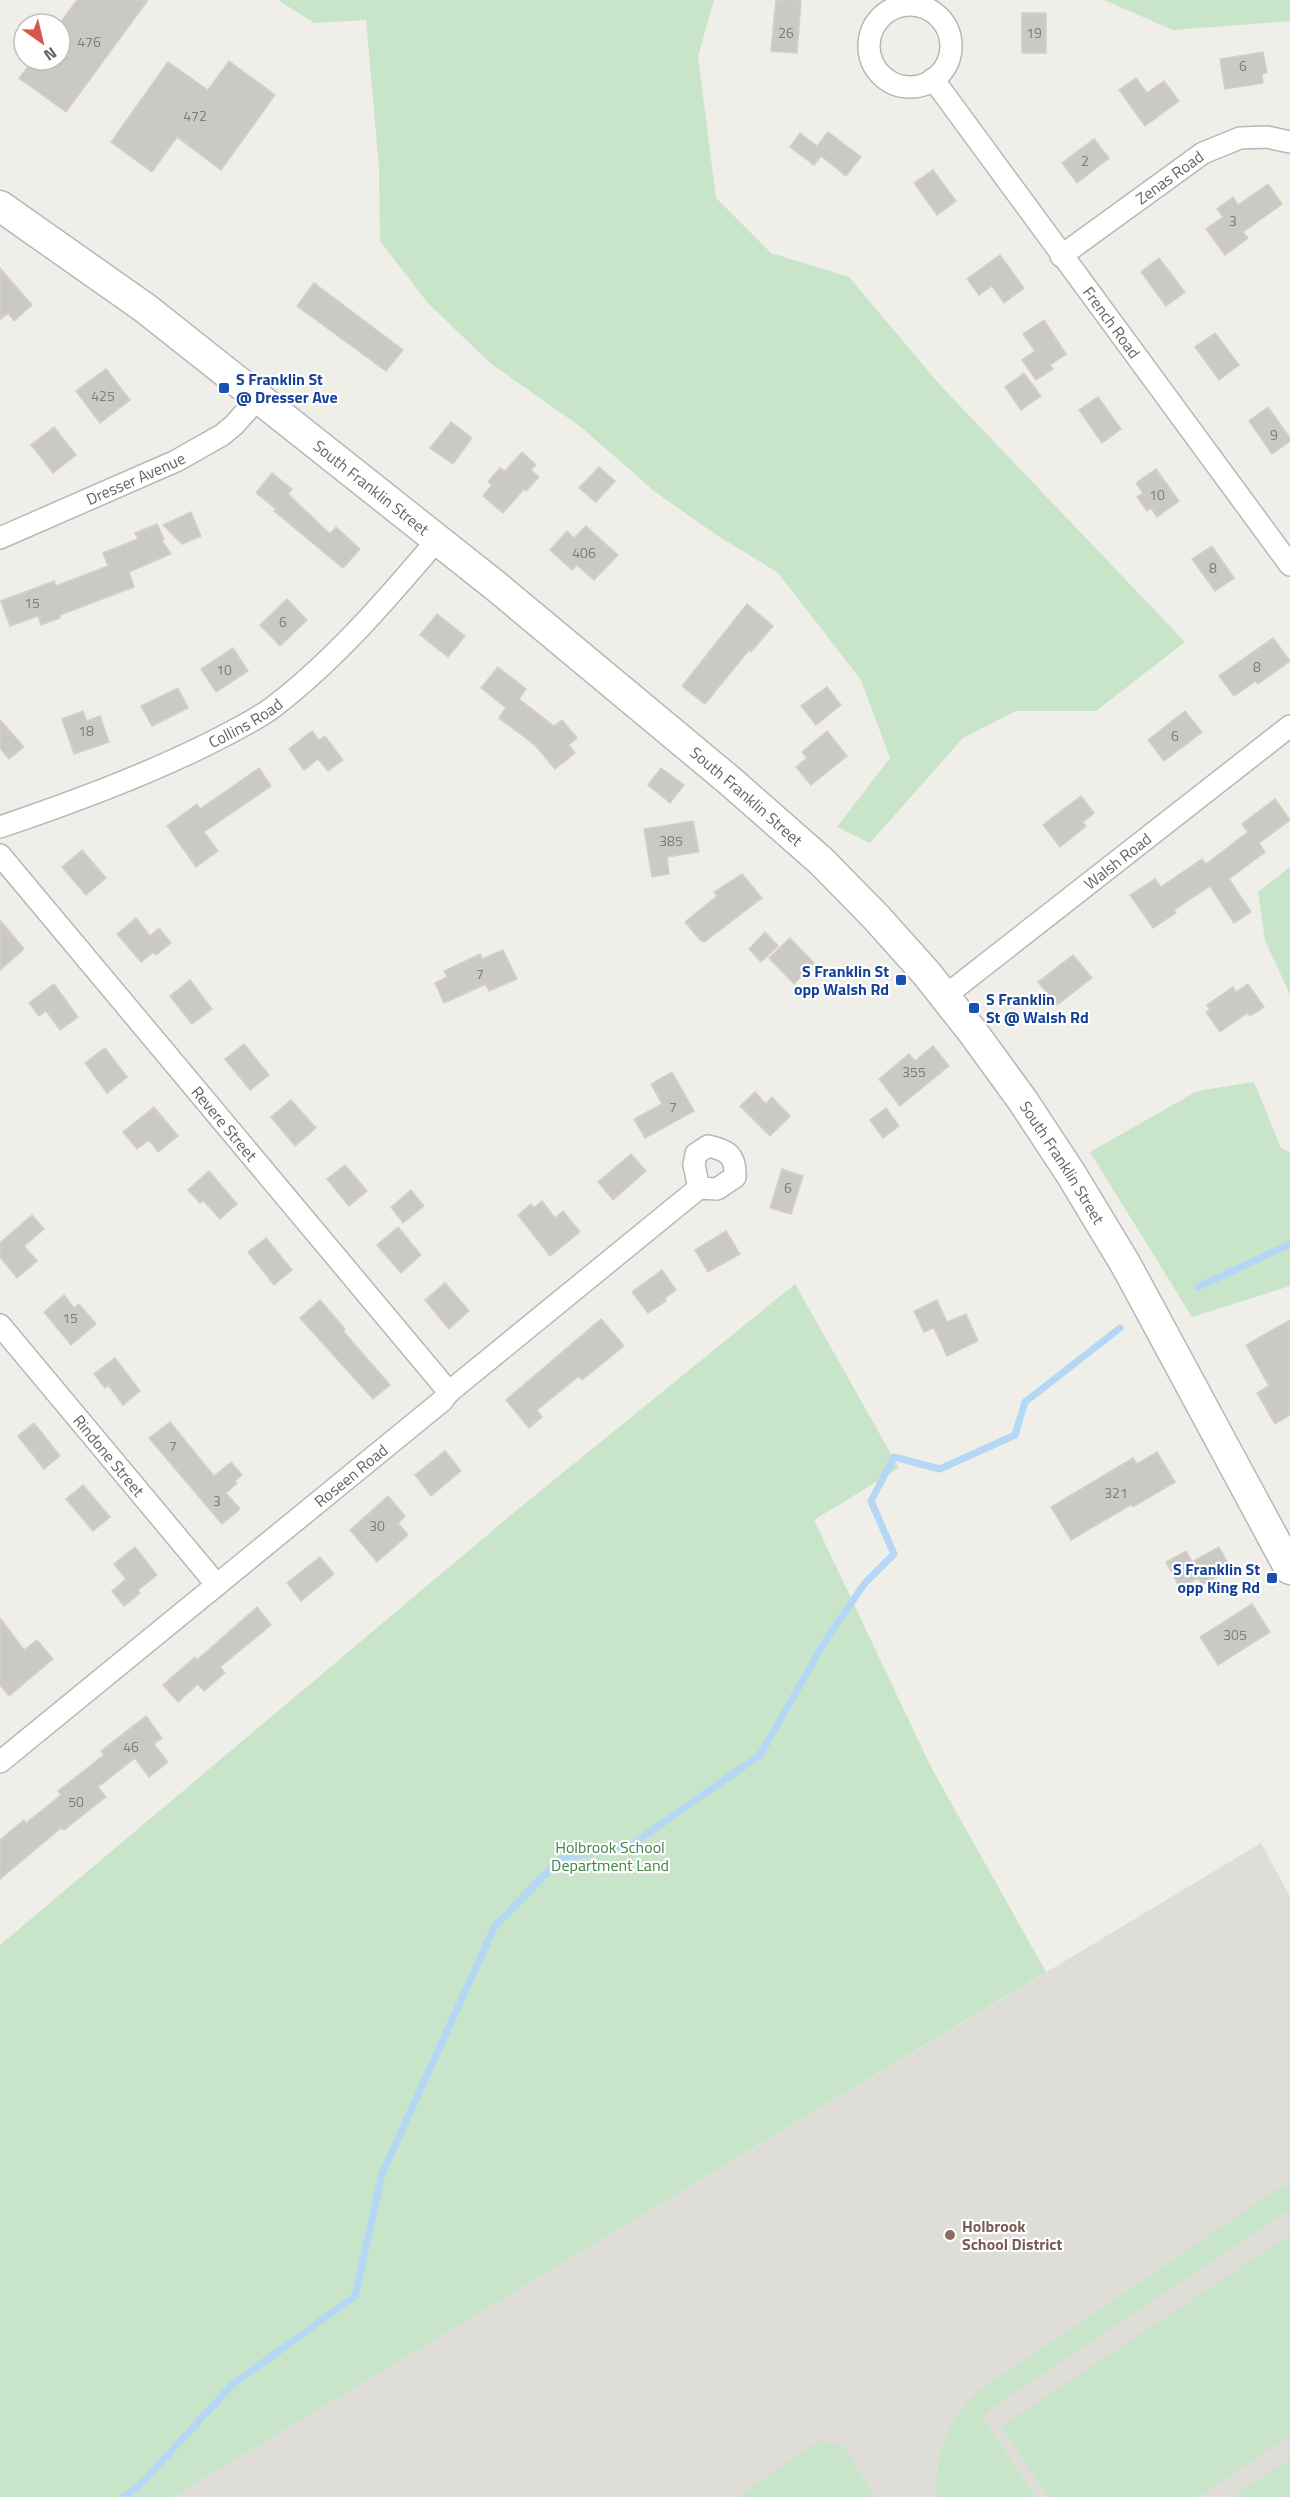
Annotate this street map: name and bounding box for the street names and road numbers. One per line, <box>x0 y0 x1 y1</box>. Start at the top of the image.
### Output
street label: Zenas Road <box>1131 144 1208 210</box>
street label: French Road <box>1077 281 1146 363</box>
street label: South Franklin Street <box>308 434 435 541</box>
street label: Dresser Avenue <box>82 446 190 511</box>
street label: Collins Road <box>204 692 288 754</box>
street label: South Franklin Street <box>685 741 808 852</box>
street label: Walsh Road <box>1079 827 1156 895</box>
street label: Revere Street <box>186 1081 263 1167</box>
street label: South Franklin Street <box>1014 1096 1111 1229</box>
street label: Rindone Street <box>68 1409 151 1502</box>
street label: Roseen Road <box>309 1438 393 1513</box>

